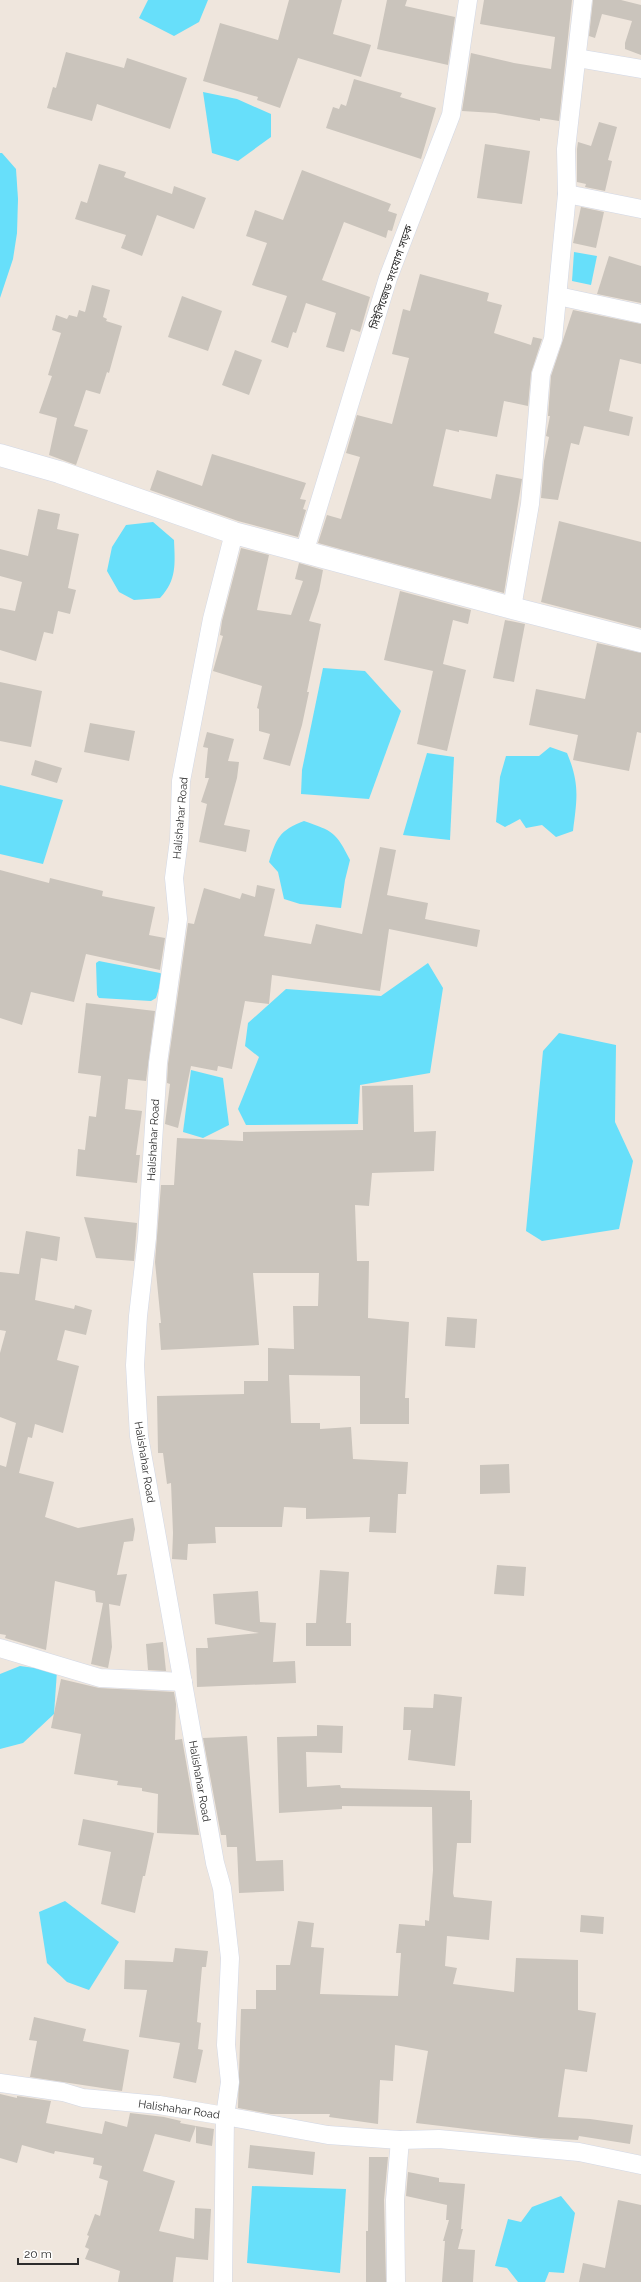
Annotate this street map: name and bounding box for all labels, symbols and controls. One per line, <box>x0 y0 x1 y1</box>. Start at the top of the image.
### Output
street label: সিইপিজেড সংযোগ সড়ক <box>367 223 415 332</box>
street label: Halishahar Road <box>170 776 191 860</box>
street label: Halishahar Road <box>145 1098 162 1181</box>
street label: Halishahar Road <box>132 1420 157 1504</box>
street label: Halishahar Road <box>186 1739 213 1823</box>
street label: Halishahar Road <box>137 2097 221 2122</box>
scale bar <box>18 2240 78 2266</box>
text: 20 m <box>24 2247 52 2261</box>

